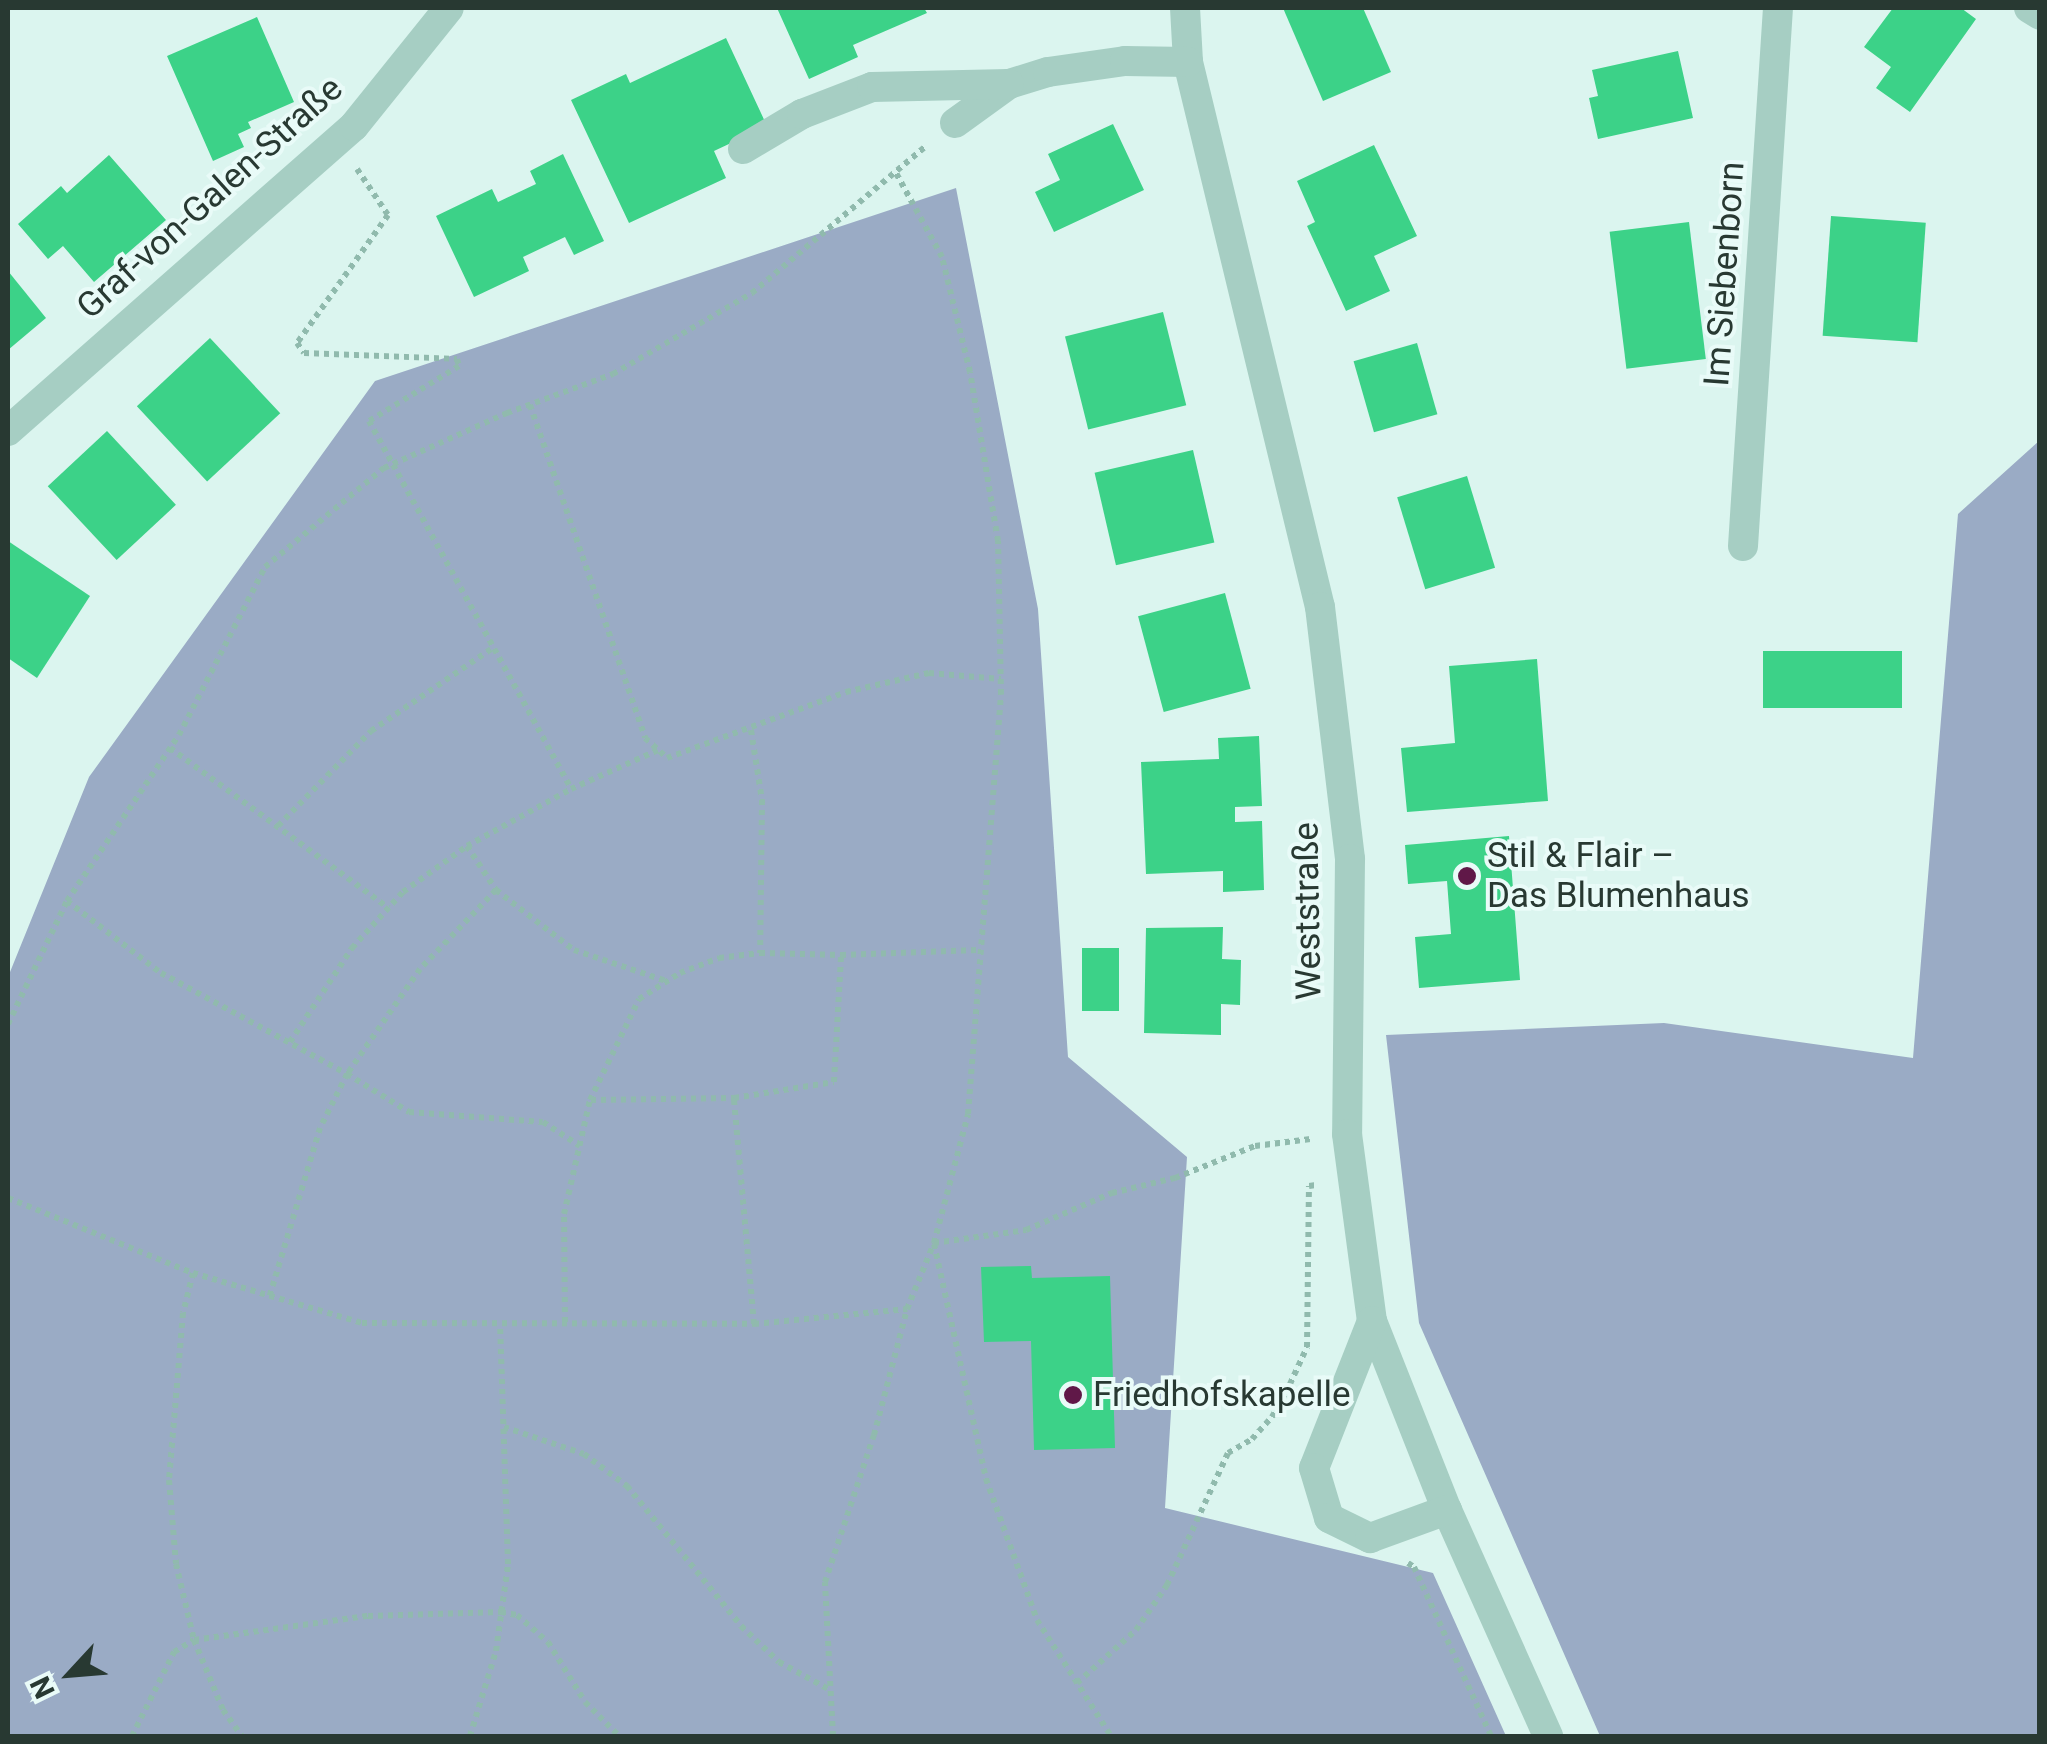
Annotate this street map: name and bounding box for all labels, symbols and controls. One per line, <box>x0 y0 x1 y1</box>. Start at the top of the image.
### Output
street label: Graf-von-Galen-Straße <box>69 68 351 328</box>
street label: Im Siebenborn <box>1696 160 1754 388</box>
street label: Weststraße <box>1285 822 1331 1000</box>
place label: Stil & Flair – Das Blumenhaus <box>1487 835 1750 917</box>
marker: Stil & Flair – Das Blumenhaus <box>1456 865 1478 887</box>
place label: Friedhofskapelle <box>1093 1374 1351 1416</box>
marker: Friedhofskapelle <box>1062 1384 1084 1406</box>
north arrow <box>20 1624 120 1724</box>
text: N <box>23 1671 62 1703</box>

